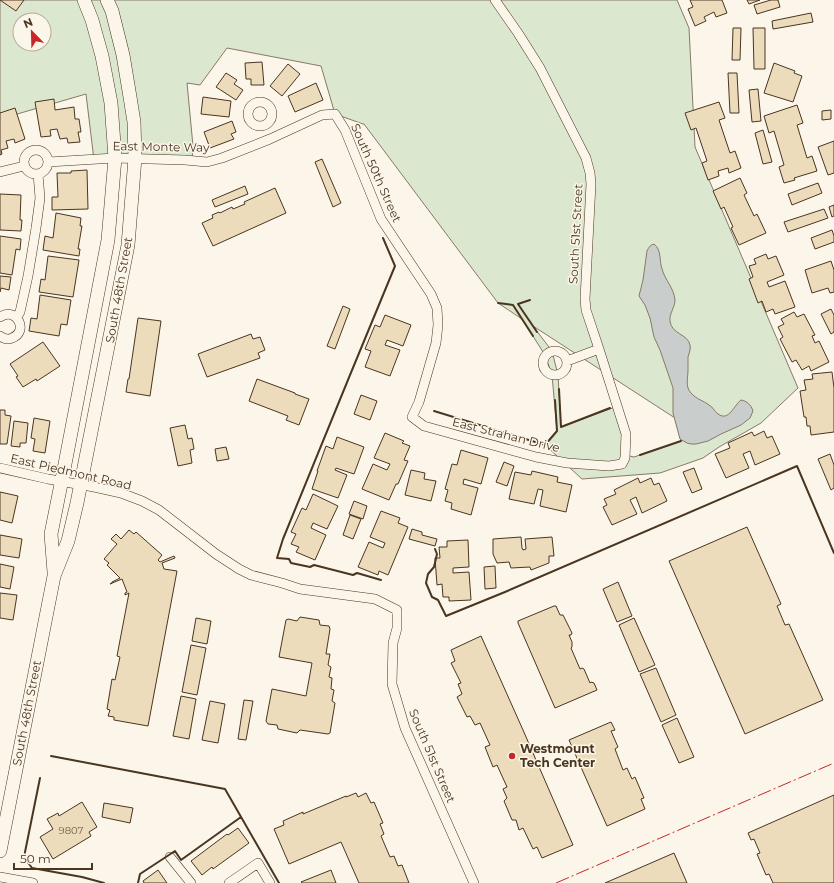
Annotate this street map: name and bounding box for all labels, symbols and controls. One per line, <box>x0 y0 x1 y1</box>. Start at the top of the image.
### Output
north arrow <box>12 12 52 52</box>
text: N <box>21 15 35 31</box>
street label: South 50th Street <box>348 121 405 225</box>
street label: East Monte Way <box>112 138 210 155</box>
street label: South 51st Street <box>565 183 586 284</box>
street label: South 48th Street <box>102 236 135 344</box>
street label: East Strahan Drive <box>451 414 562 455</box>
street label: East Piedmont Road <box>9 450 133 493</box>
street label: South 48th Street <box>9 659 44 767</box>
street label: South 51st Street <box>406 707 459 805</box>
place label: Westmount Tech Center <box>520 741 595 770</box>
marker: Westmount Tech Center <box>507 751 517 761</box>
house number: 9807 <box>59 824 84 837</box>
scale bar <box>14 845 92 871</box>
text: 50 m <box>20 851 51 866</box>

